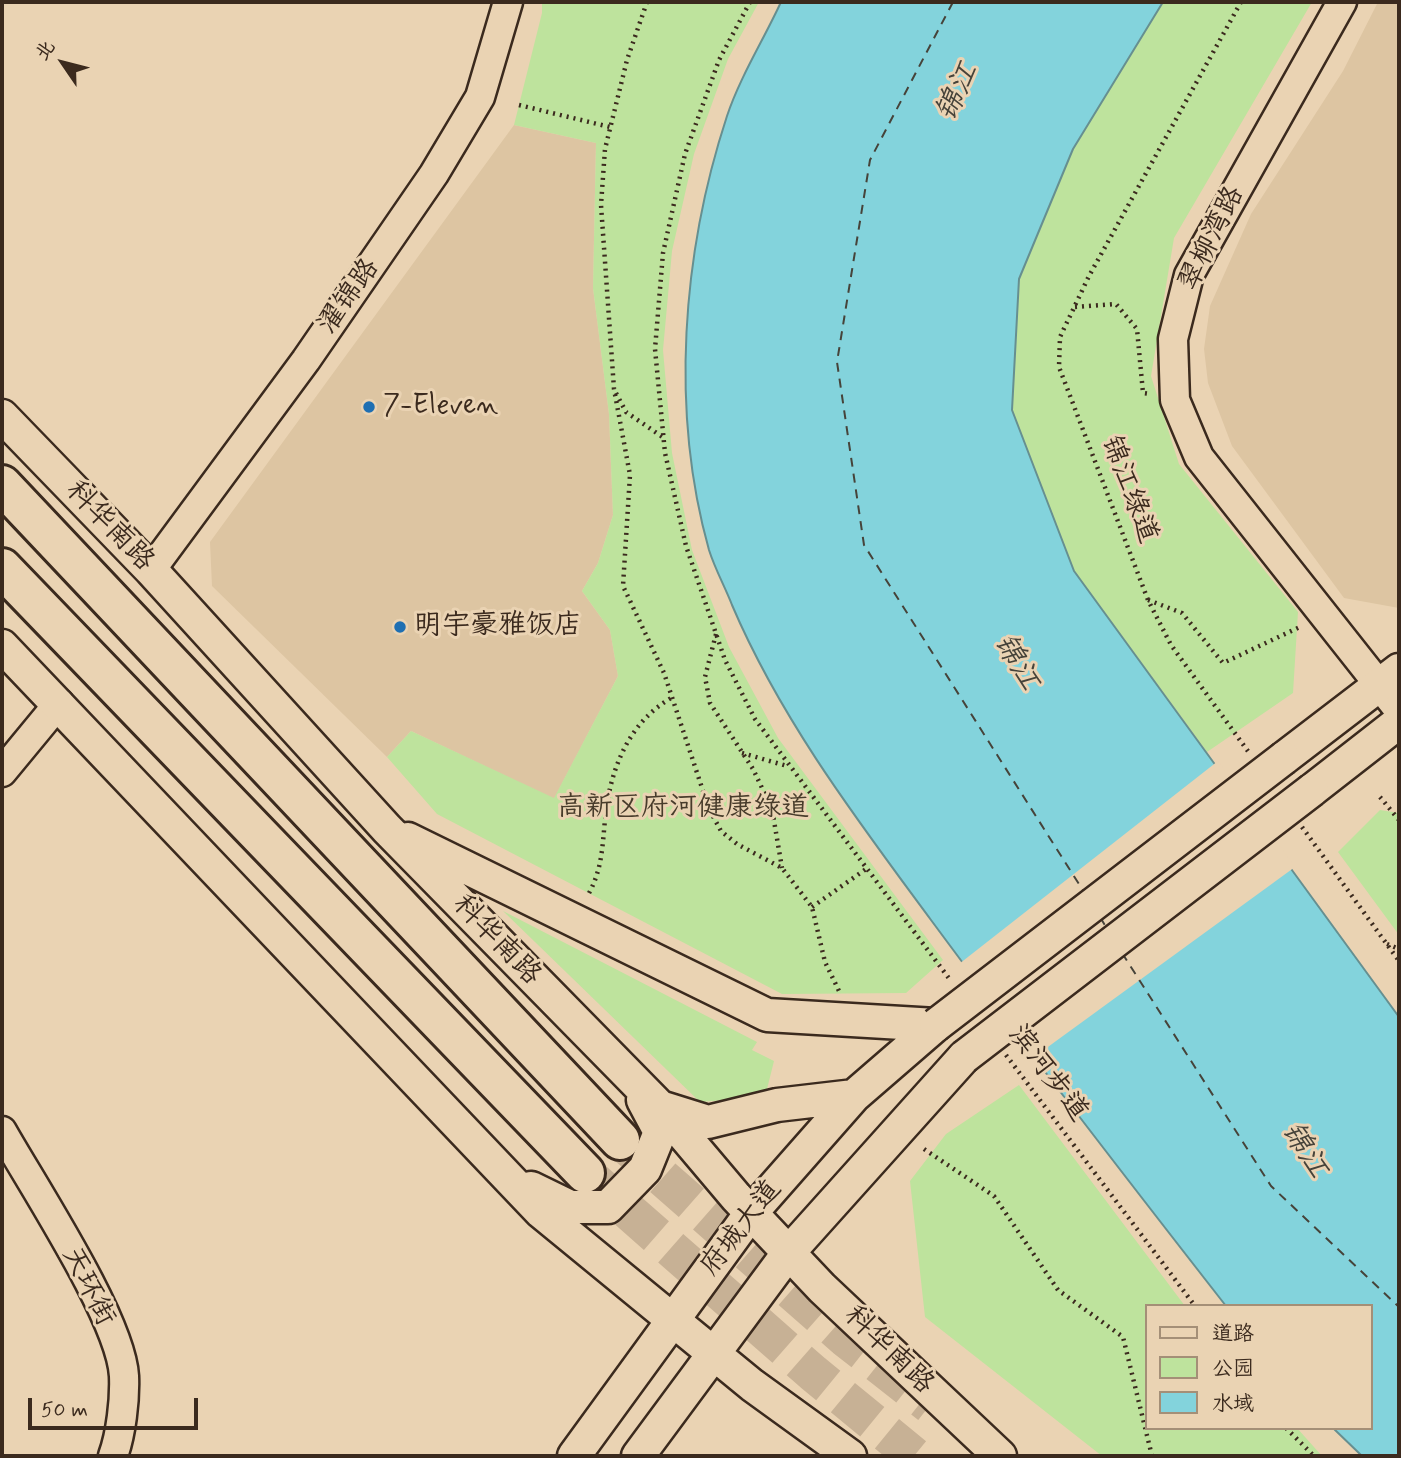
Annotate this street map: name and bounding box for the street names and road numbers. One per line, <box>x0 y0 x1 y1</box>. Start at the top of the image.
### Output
street label: 翠柳湾路 <box>1173 181 1253 297</box>
street label: 濯锦路 <box>312 253 388 341</box>
street label: 锦江绿道 <box>1092 432 1164 548</box>
street label: 科华南路 <box>58 475 160 579</box>
street label: 科华南路 <box>445 889 547 993</box>
street label: 滨河步道 <box>1000 1019 1094 1129</box>
street label: 府城大道 <box>694 1175 790 1283</box>
street label: 天环街 <box>53 1242 121 1332</box>
street label: 科华南路 <box>836 1300 940 1402</box>

